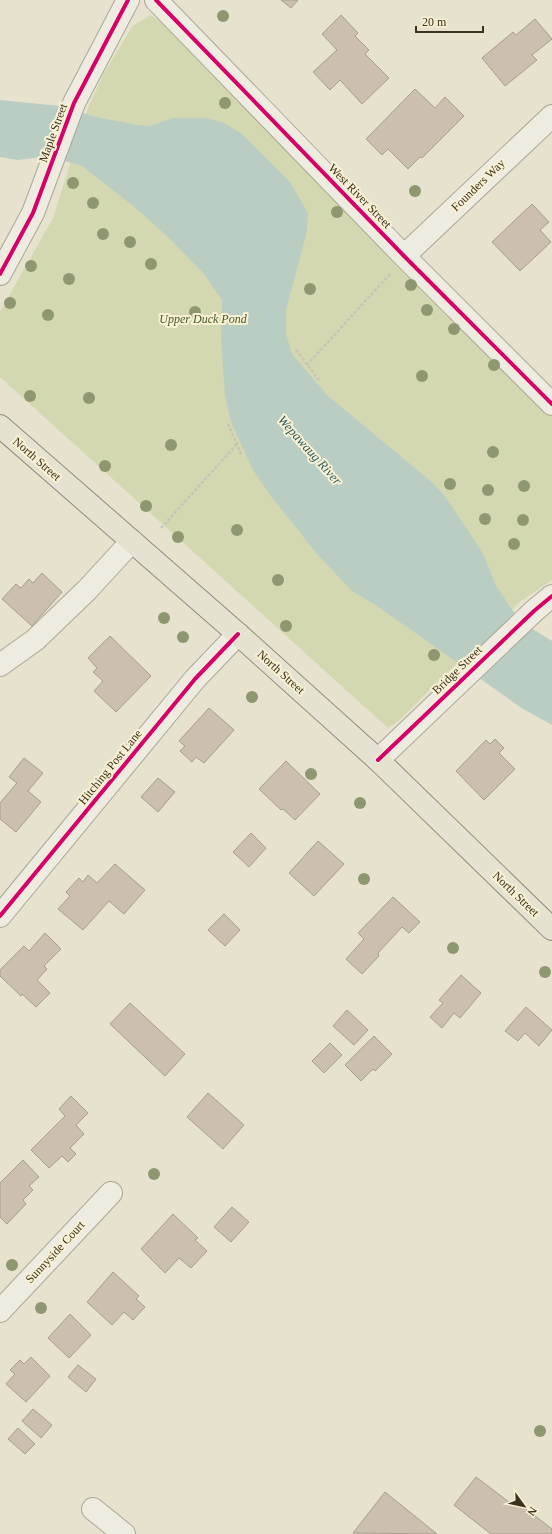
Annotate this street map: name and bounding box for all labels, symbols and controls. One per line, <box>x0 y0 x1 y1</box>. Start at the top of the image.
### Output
scale bar <box>416 8 483 34</box>
text: 20 m <box>422 15 447 29</box>
street label: Maple Street <box>36 101 70 164</box>
street label: Founders Way <box>448 156 508 214</box>
street label: West River Street <box>326 161 395 232</box>
park label: Upper Duck Pond <box>159 312 248 326</box>
water label: Wepawaug River <box>275 412 346 488</box>
street label: North Street <box>10 434 64 484</box>
street label: Bridge Street <box>429 642 485 697</box>
street label: North Street <box>254 647 308 697</box>
street label: Hitching Post Lane <box>75 727 145 807</box>
street label: North Street <box>490 868 543 920</box>
street label: Sunnyside Court <box>22 1217 88 1286</box>
north arrow <box>504 1486 544 1526</box>
text: N <box>525 1505 540 1518</box>

